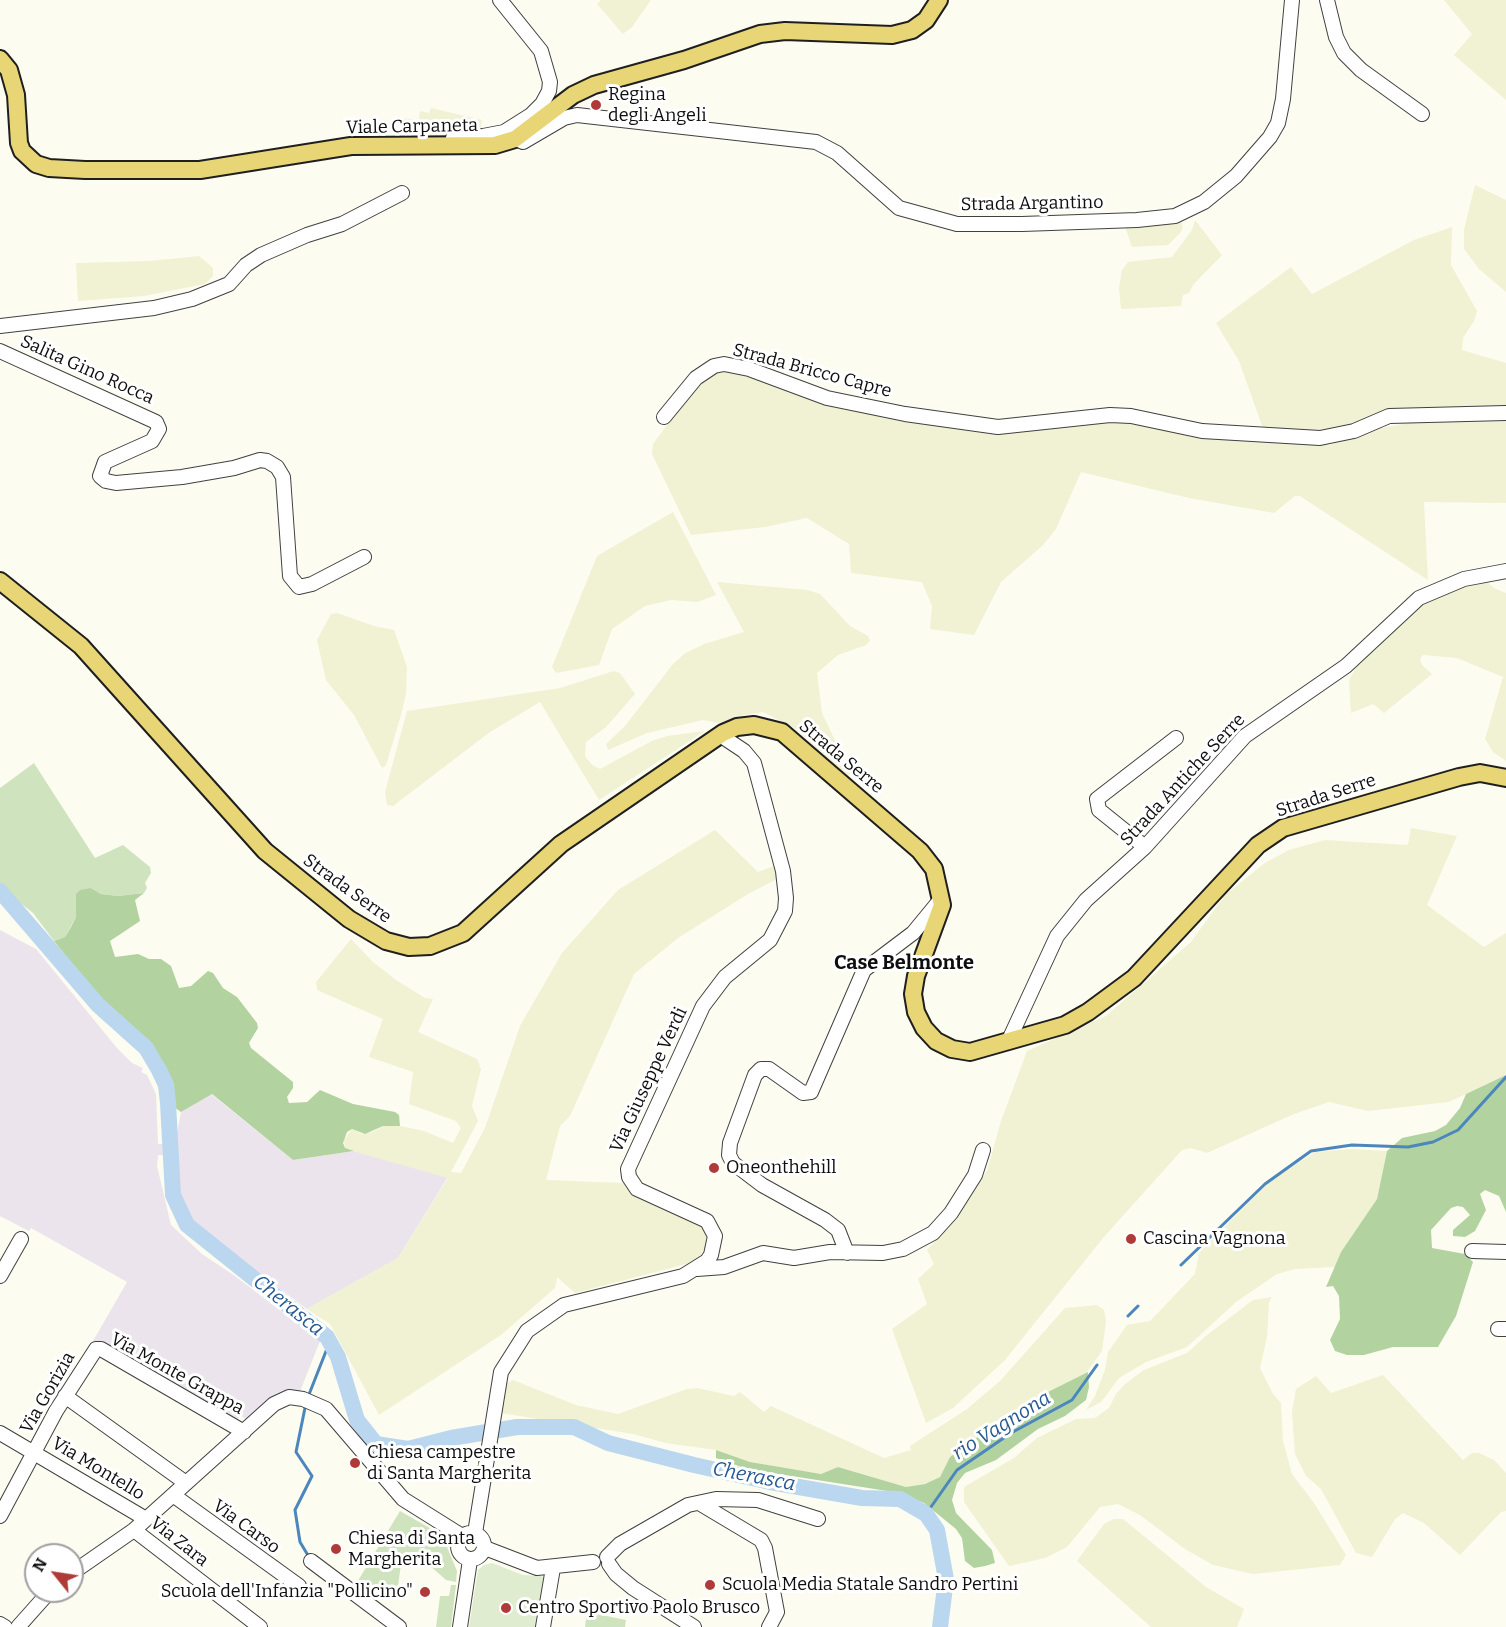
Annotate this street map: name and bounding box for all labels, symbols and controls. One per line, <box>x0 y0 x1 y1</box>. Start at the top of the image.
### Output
place label: Regina degli Angeli <box>608 84 707 127</box>
marker: Regina degli Angeli <box>589 98 603 112</box>
street label: Viale Carpaneta <box>346 115 478 139</box>
street label: Strada Argantino <box>960 192 1104 216</box>
street label: Salita Gino Rocca <box>17 331 157 409</box>
street label: Strada Bricco Capre <box>730 339 894 403</box>
street label: Strada Antiche Serre <box>1116 709 1250 851</box>
street label: Strada Serre <box>794 715 888 799</box>
street label: Strada Serre <box>1273 770 1379 822</box>
street label: Strada Serre <box>299 850 395 928</box>
district label: Case Belmonte <box>834 951 974 975</box>
street label: Via Giuseppe Verdi <box>606 1004 692 1156</box>
place label: Oneonthehill <box>726 1157 836 1179</box>
marker: Oneonthehill <box>707 1161 721 1175</box>
place label: Cascina Vagnona <box>1143 1228 1285 1250</box>
marker: Cascina Vagnona <box>1124 1232 1138 1246</box>
water label: Cherasca <box>248 1270 328 1342</box>
street label: Via Monte Grappa <box>106 1328 248 1420</box>
street label: Via Gorizia <box>16 1348 80 1438</box>
water label: rio Vagnona <box>948 1386 1056 1466</box>
street label: Via Montello <box>48 1433 148 1505</box>
place label: Chiesa campestre di Santa Margherita <box>367 1442 531 1484</box>
marker: Chiesa campestre di Santa Margherita <box>348 1456 362 1470</box>
water label: Cherasca <box>711 1457 797 1497</box>
street label: Via Carso <box>208 1495 284 1559</box>
street label: Via Zara <box>145 1512 213 1572</box>
place label: Chiesa di Santa Margherita <box>348 1528 475 1570</box>
marker: Chiesa di Santa Margherita <box>329 1542 343 1556</box>
north arrow <box>24 1543 84 1603</box>
text: N <box>28 1555 51 1575</box>
place label: Scuola Media Statale Sandro Pertini <box>722 1574 1018 1596</box>
marker: Scuola Media Statale Sandro Pertini <box>703 1578 717 1592</box>
place label: Scuola dell'Infanzia "Pollicino" <box>161 1581 413 1603</box>
marker: Scuola dell'Infanzia "Pollicino" <box>418 1585 432 1599</box>
place label: Centro Sportivo Paolo Brusco <box>518 1597 760 1619</box>
marker: Centro Sportivo Paolo Brusco <box>499 1601 513 1615</box>

